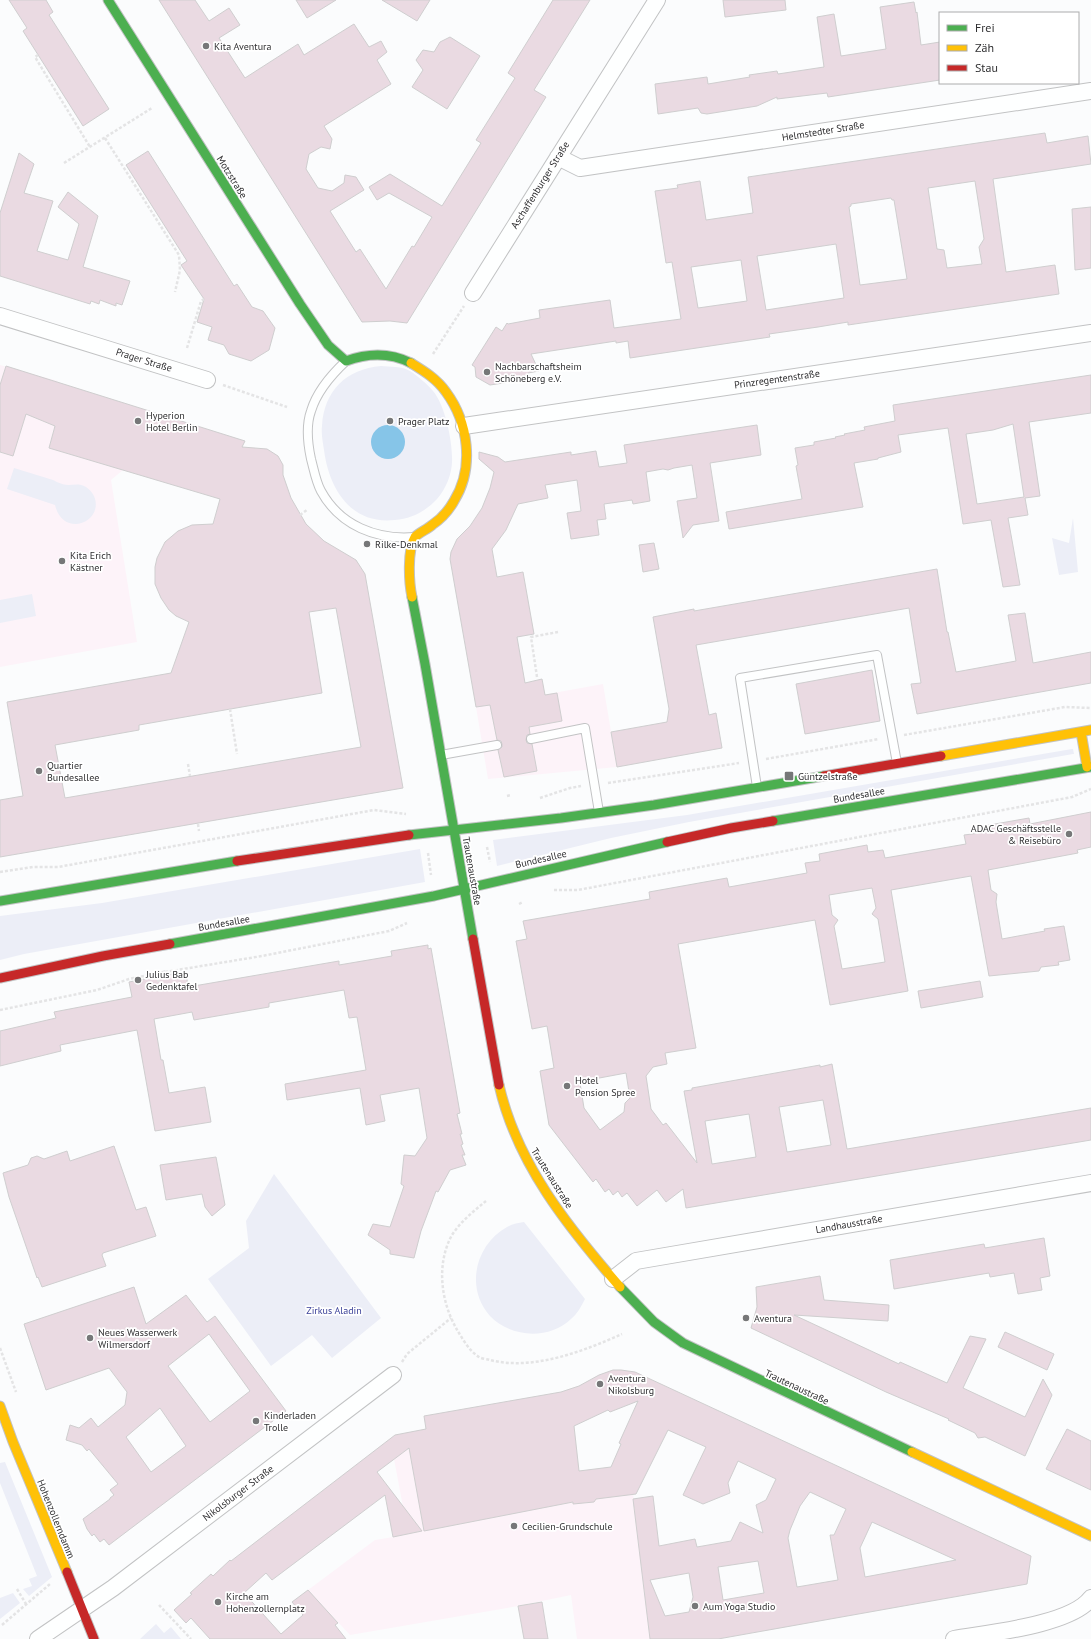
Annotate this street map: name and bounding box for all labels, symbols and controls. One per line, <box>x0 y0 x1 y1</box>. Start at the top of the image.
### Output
legend <box>939 12 1079 84</box>
text: Frei <box>975 20 995 35</box>
place label: Kita Aventura <box>214 40 271 53</box>
text: Zäh <box>975 40 994 55</box>
marker: Kita Aventura <box>201 41 211 51</box>
text: Stau <box>975 60 998 75</box>
street label: Helmstedter Straße <box>781 118 865 144</box>
street label: Aschaffenburger Straße <box>508 139 572 231</box>
street label: Motzstraße <box>214 153 250 201</box>
street label: Prager Straße <box>114 345 174 375</box>
place label: Nachbarschaftsheim Schöneberg e.V. <box>495 360 582 385</box>
marker: Nachbarschaftsheim Schöneberg e.V. <box>482 367 492 377</box>
street label: Prinzregentenstraße <box>733 367 821 391</box>
place label: Hyperion Hotel Berlin <box>146 409 197 434</box>
place label: Prager Platz <box>398 415 449 428</box>
marker: Hyperion Hotel Berlin <box>133 416 143 426</box>
marker: Prager Platz <box>385 416 395 426</box>
place label: Rilke-Denkmal <box>375 538 438 551</box>
marker: Rilke-Denkmal <box>362 539 372 549</box>
place label: Kita Erich Kästner <box>70 549 111 574</box>
marker: Kita Erich Kästner <box>57 556 67 566</box>
place label: Quartier Bundesallee <box>47 759 99 784</box>
marker: Quartier Bundesallee <box>34 766 44 776</box>
marker: Güntzelstraße <box>783 770 795 782</box>
place label: Güntzelstraße <box>798 770 858 783</box>
street label: Bundesallee <box>832 784 886 806</box>
place label: ADAC Geschäftsstelle & Reisebüro <box>971 822 1061 847</box>
marker: ADAC Geschäftsstelle & Reisebüro <box>1064 829 1074 839</box>
street label: Trautenaustraße <box>460 836 484 906</box>
street label: Bundesallee <box>514 847 568 871</box>
street label: Bundesallee <box>197 912 251 934</box>
place label: Julius Bab Gedenktafel <box>145 968 197 993</box>
marker: Julius Bab Gedenktafel <box>133 975 143 985</box>
place label: Hotel Pension Spree <box>575 1074 635 1099</box>
marker: Hotel Pension Spree <box>562 1081 572 1091</box>
street label: Trautenaustraße <box>528 1145 576 1211</box>
street label: Landhausstraße <box>814 1212 884 1236</box>
park label: Zirkus Aladin <box>306 1304 362 1317</box>
place label: Aventura <box>754 1312 792 1325</box>
marker: Aventura <box>741 1313 751 1323</box>
place label: Neues Wasserwerk Wilmersdorf <box>98 1326 177 1351</box>
marker: Neues Wasserwerk Wilmersdorf <box>85 1333 95 1343</box>
street label: Trautenaustraße <box>763 1366 831 1408</box>
place label: Aventura Nikolsburg <box>608 1372 654 1397</box>
marker: Aventura Nikolsburg <box>595 1379 605 1389</box>
place label: Kinderladen Trolle <box>264 1409 316 1434</box>
marker: Kinderladen Trolle <box>251 1416 261 1426</box>
street label: Nikolsburger Straße <box>200 1462 276 1524</box>
street label: Hohenzollerndamm <box>34 1478 78 1560</box>
place label: Cecilien-Grundschule <box>522 1520 613 1533</box>
marker: Cecilien-Grundschule <box>509 1521 519 1531</box>
place label: Kirche am Hohenzollernplatz <box>226 1590 305 1615</box>
marker: Kirche am Hohenzollernplatz <box>213 1597 223 1607</box>
place label: Aum Yoga Studio <box>703 1600 775 1613</box>
marker: Aum Yoga Studio <box>690 1601 700 1611</box>

